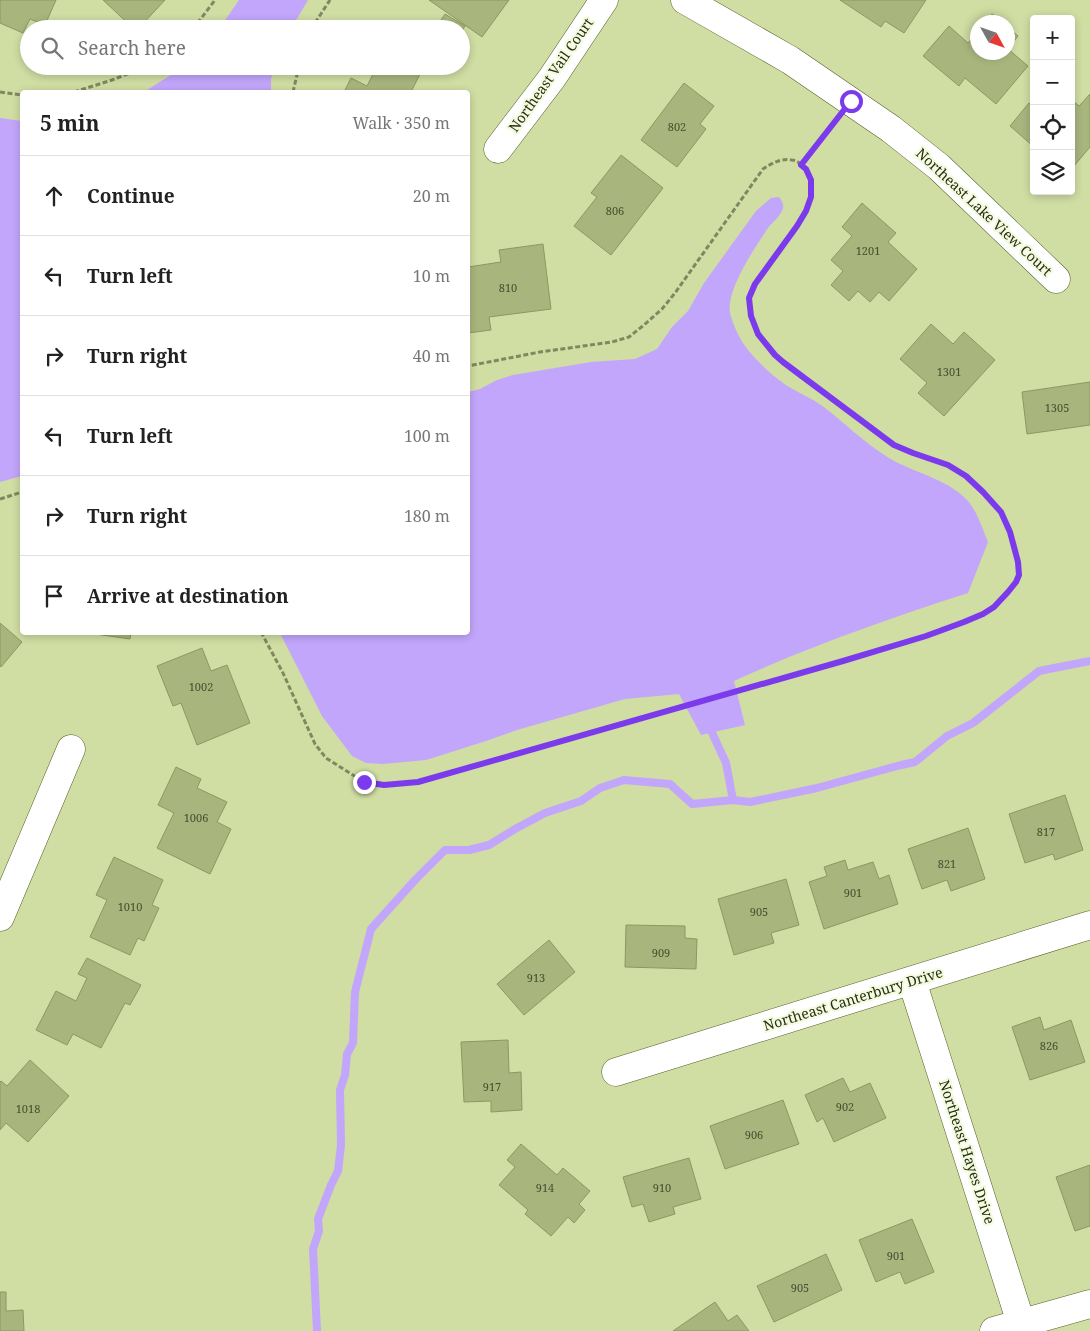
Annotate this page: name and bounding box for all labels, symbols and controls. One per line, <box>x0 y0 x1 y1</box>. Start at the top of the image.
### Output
street label: Northeast Vail Court <box>504 14 597 136</box>
north arrow <box>970 15 1015 60</box>
map controls <box>1030 15 1075 195</box>
button: + <box>1030 15 1075 60</box>
search box <box>20 20 470 75</box>
icon: search <box>38 34 66 62</box>
text: Search here <box>78 35 186 61</box>
button: − <box>1030 60 1075 105</box>
route start <box>840 90 863 113</box>
button: locate <box>1030 105 1075 150</box>
text: 5 min <box>40 109 99 137</box>
text: Walk · 350 m <box>353 112 450 134</box>
house number: 802 <box>668 119 686 134</box>
street label: Northeast Lake View Court <box>912 144 1056 280</box>
button: layers <box>1030 150 1075 195</box>
icon: ahead <box>40 182 68 210</box>
text: Continue <box>87 183 175 209</box>
text: 20 m <box>413 185 450 207</box>
house number: 806 <box>606 203 624 218</box>
house number: 1201 <box>856 243 880 258</box>
icon: left <box>40 262 68 290</box>
text: Turn left <box>87 263 173 289</box>
text: 10 m <box>413 265 450 287</box>
house number: 810 <box>499 280 517 295</box>
icon: right <box>40 342 68 370</box>
text: Turn right <box>87 343 187 369</box>
text: 40 m <box>413 345 450 367</box>
house number: 1301 <box>937 364 961 379</box>
house number: 1305 <box>1045 400 1069 415</box>
icon: left <box>40 422 68 450</box>
text: Turn left <box>87 423 173 449</box>
text: 100 m <box>404 425 450 447</box>
icon: right <box>40 502 68 530</box>
text: Turn right <box>87 503 187 529</box>
text: 180 m <box>404 505 450 527</box>
icon: arrive <box>40 582 68 610</box>
text: Arrive at destination <box>87 583 289 609</box>
house number: 1002 <box>189 679 213 694</box>
route end <box>353 771 376 794</box>
house number: 1006 <box>184 810 208 825</box>
house number: 817 <box>1037 824 1055 839</box>
house number: 821 <box>938 856 956 871</box>
house number: 901 <box>844 885 862 900</box>
house number: 1010 <box>118 899 142 914</box>
house number: 905 <box>750 904 768 919</box>
house number: 909 <box>652 945 670 960</box>
street label: Northeast Canterbury Drive <box>761 962 945 1035</box>
house number: 913 <box>527 970 545 985</box>
house number: 826 <box>1040 1038 1058 1053</box>
street label: Northeast Hayes Drive <box>935 1077 1000 1226</box>
house number: 917 <box>483 1079 501 1094</box>
house number: 902 <box>836 1099 854 1114</box>
house number: 1018 <box>16 1101 40 1116</box>
house number: 906 <box>745 1127 763 1142</box>
house number: 914 <box>536 1180 554 1195</box>
house number: 910 <box>653 1180 671 1195</box>
house number: 901 <box>887 1248 905 1263</box>
house number: 905 <box>791 1280 809 1295</box>

